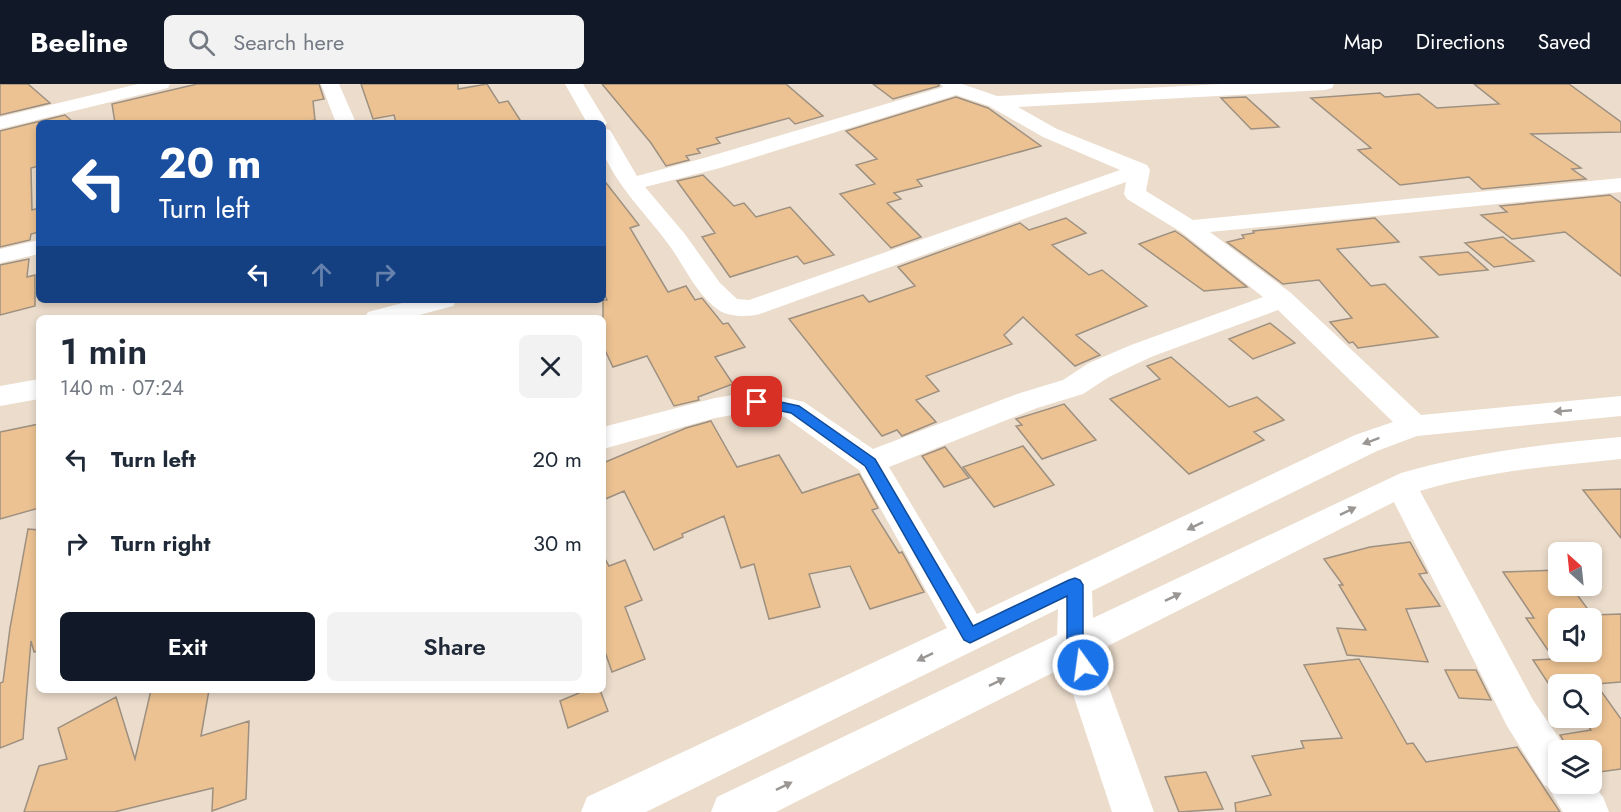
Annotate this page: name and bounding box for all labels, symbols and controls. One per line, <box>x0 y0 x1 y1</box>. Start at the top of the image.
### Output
search box <box>164 15 584 69</box>
text: Beeline <box>30 22 128 63</box>
icon: search <box>185 26 218 59</box>
text: Search here <box>233 26 344 58</box>
text: Map <box>1344 27 1383 57</box>
text: Directions <box>1416 27 1505 57</box>
text: Saved <box>1538 27 1591 57</box>
text: 20 m <box>159 133 261 194</box>
icon: left <box>60 144 138 222</box>
text: Turn left <box>159 189 249 228</box>
icon: left <box>242 258 275 291</box>
icon: ahead <box>305 258 338 291</box>
icon: right <box>368 258 401 291</box>
text: 1 min <box>60 325 147 377</box>
button: close <box>519 335 582 398</box>
text: 140 m · 07:24 <box>60 374 184 403</box>
pin <box>731 376 782 427</box>
icon: arrive <box>740 385 773 418</box>
one-way arrow <box>1553 406 1572 416</box>
one-way arrow <box>1362 437 1380 447</box>
icon: left <box>60 443 93 476</box>
text: Turn left <box>111 443 196 475</box>
text: 20 m <box>533 443 582 475</box>
one-way arrow <box>1339 507 1356 516</box>
one-way arrow <box>1187 521 1204 530</box>
icon: right <box>60 527 93 560</box>
text: Turn right <box>111 527 211 559</box>
text: 30 m <box>533 527 582 559</box>
north arrow <box>1548 542 1602 596</box>
map controls <box>1548 542 1602 794</box>
one-way arrow <box>1164 592 1181 602</box>
button: sound <box>1548 608 1602 662</box>
button: Exit <box>60 612 315 681</box>
button: Share <box>327 612 582 681</box>
position arrow <box>1051 633 1115 697</box>
one-way arrow <box>917 652 934 661</box>
button: search <box>1548 674 1602 728</box>
one-way arrow <box>989 678 1006 687</box>
button: layers <box>1548 740 1602 794</box>
one-way arrow <box>776 782 793 791</box>

